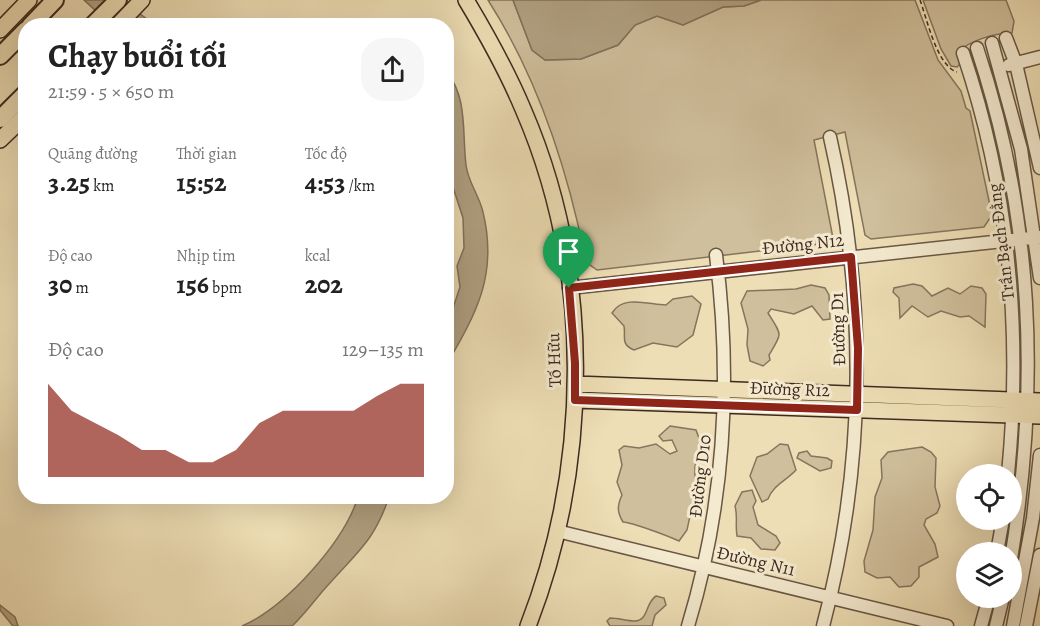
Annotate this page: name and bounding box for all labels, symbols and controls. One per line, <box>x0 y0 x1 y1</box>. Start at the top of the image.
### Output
text: Chạy buổi tối <box>48 33 227 78</box>
button: share <box>361 38 424 101</box>
text: 21:59 · 5 × 650 m <box>48 78 174 105</box>
text: Quãng đường <box>48 143 138 165</box>
text: Thời gian <box>176 143 237 165</box>
text: Tốc độ <box>305 143 347 165</box>
text: 3.25 <box>48 165 90 200</box>
text: 15:52 <box>176 165 227 200</box>
text: 4:53 <box>305 165 345 200</box>
text: km <box>90 175 114 197</box>
text: /km <box>345 175 375 197</box>
street label: Trần Bạch Đằng <box>982 182 1020 302</box>
pin <box>543 226 594 288</box>
street label: Đường N12 <box>761 228 846 260</box>
icon: arrive <box>552 235 585 268</box>
text: Độ cao <box>48 245 93 267</box>
text: Nhịp tim <box>176 245 236 267</box>
text: kcal <box>305 245 330 267</box>
text: 30 <box>48 267 72 302</box>
text: 156 <box>176 267 209 302</box>
text: 202 <box>305 267 343 302</box>
text: m <box>72 277 89 299</box>
text: bpm <box>209 277 242 299</box>
street label: Đường D1 <box>825 292 851 366</box>
street label: Tố Hữu <box>541 332 567 388</box>
text: Độ cao <box>48 336 104 363</box>
text: 129–135 m <box>342 336 424 363</box>
street label: Đường R12 <box>749 376 831 402</box>
street label: Đường D10 <box>683 433 717 519</box>
map controls <box>956 464 1022 608</box>
button: locate <box>956 464 1022 530</box>
street label: Đường N11 <box>714 540 798 582</box>
button: layers <box>956 542 1022 608</box>

